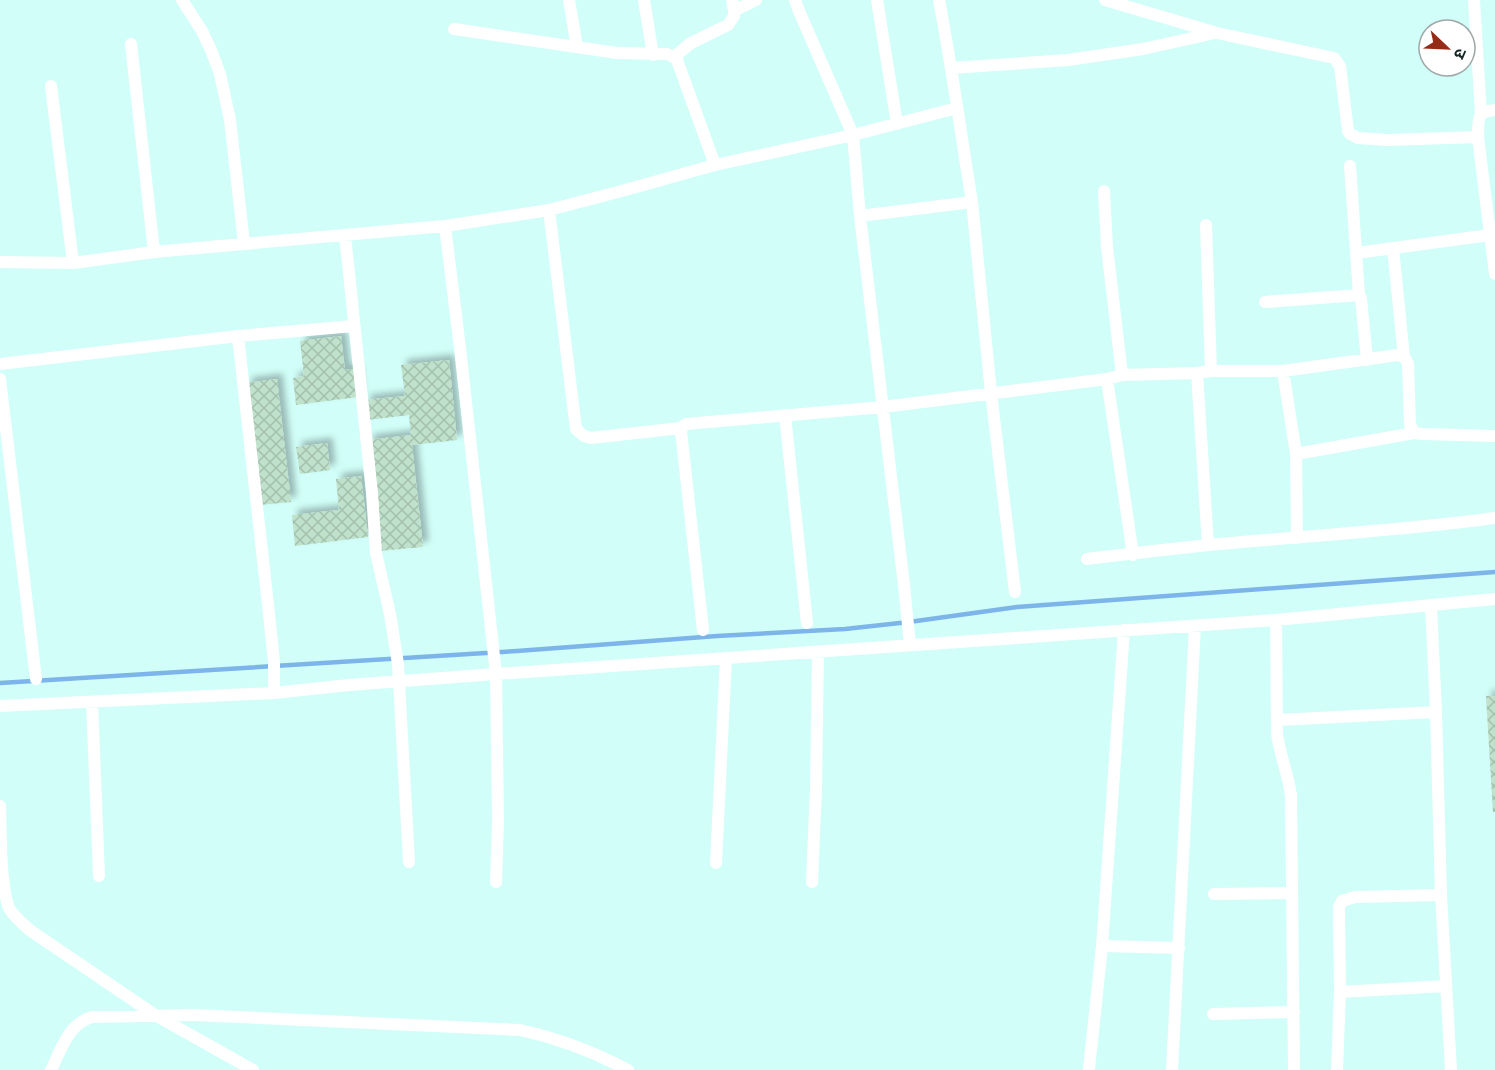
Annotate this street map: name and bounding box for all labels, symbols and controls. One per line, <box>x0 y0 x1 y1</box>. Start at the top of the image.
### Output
north arrow <box>1417 18 1477 78</box>
text: उ <box>1449 45 1471 62</box>

